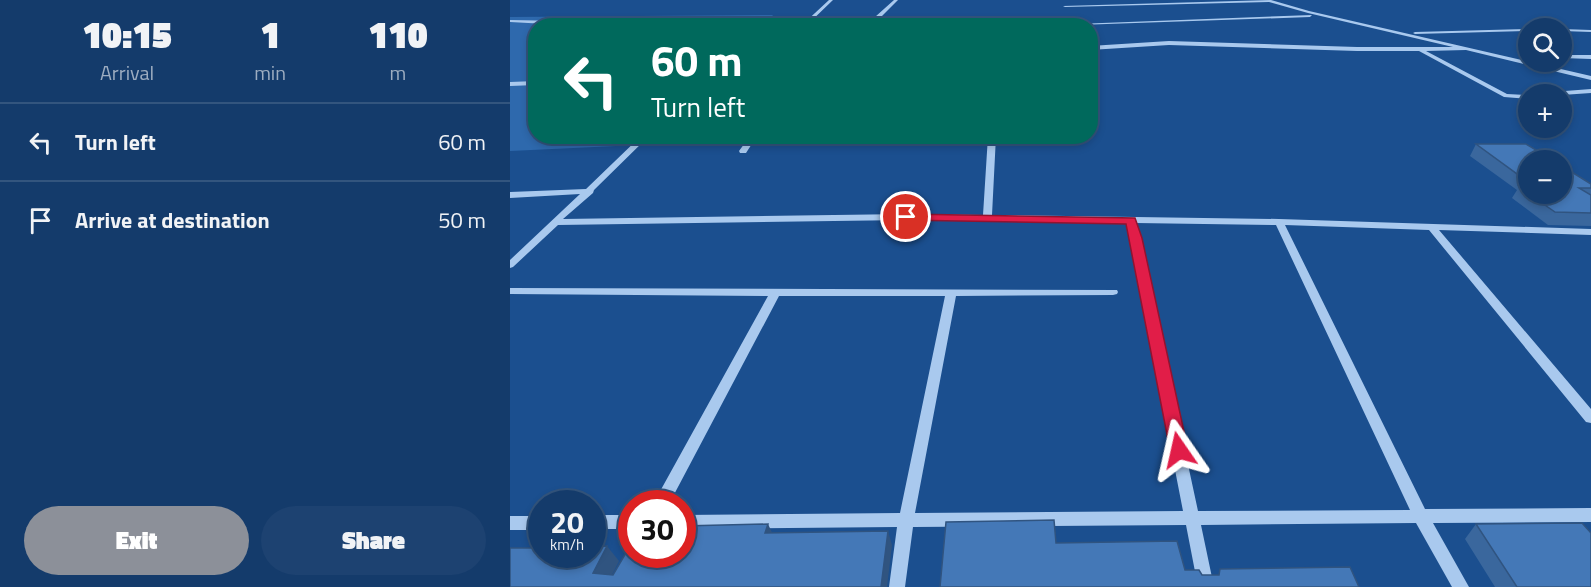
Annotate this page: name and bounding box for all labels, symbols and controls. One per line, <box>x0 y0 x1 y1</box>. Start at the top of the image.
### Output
text: 10:15 <box>82 7 172 62</box>
text: 1 <box>260 7 280 62</box>
text: 110 <box>368 7 428 62</box>
map controls <box>1518 18 1572 204</box>
button: search <box>1518 18 1572 72</box>
text: 60 m <box>651 28 743 92</box>
icon: left <box>552 42 630 120</box>
text: Arrival <box>100 57 154 88</box>
text: min <box>254 57 286 88</box>
text: m <box>390 57 406 88</box>
button: + <box>1518 84 1572 138</box>
text: Turn left <box>651 86 745 127</box>
text: Turn left <box>75 125 156 159</box>
text: 60 m <box>438 125 486 159</box>
icon: left <box>24 126 57 159</box>
button: − <box>1518 150 1572 204</box>
pin <box>880 191 931 242</box>
icon: arrive <box>889 200 922 233</box>
text: Arrive at destination <box>75 203 270 237</box>
text: 50 m <box>438 203 486 237</box>
icon: arrive <box>24 204 57 237</box>
position arrow <box>1147 418 1211 482</box>
speed limit sign: 30 <box>618 490 696 568</box>
text: 20 <box>550 499 584 545</box>
button: Exit <box>24 506 249 575</box>
button: Share <box>261 506 486 575</box>
text: km/h <box>550 533 584 556</box>

